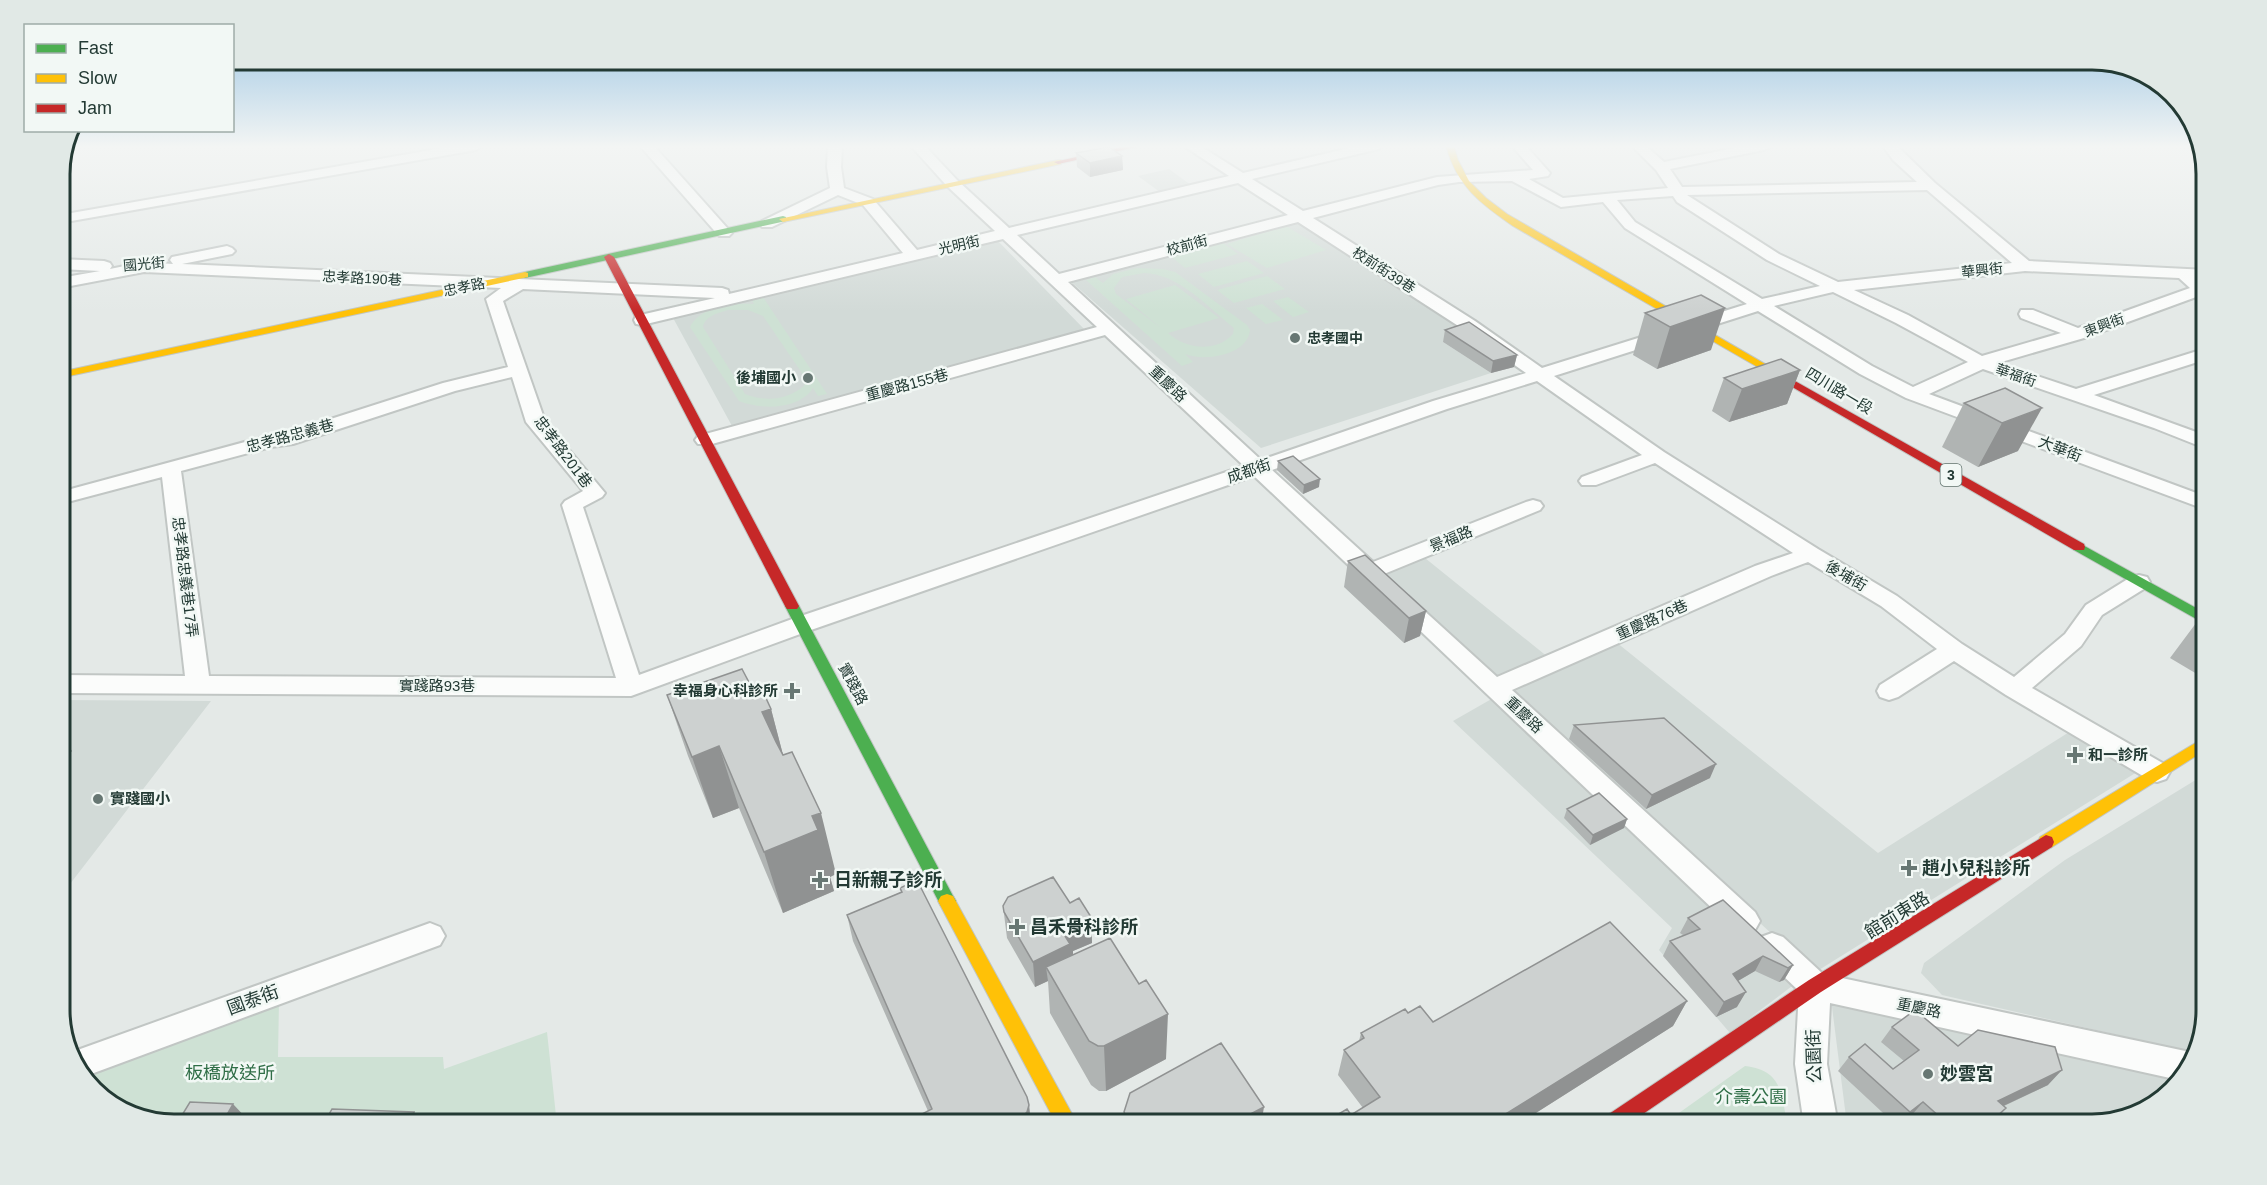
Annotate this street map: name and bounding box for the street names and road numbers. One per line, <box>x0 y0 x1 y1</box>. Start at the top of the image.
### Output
street label: 光明街 <box>937 232 981 258</box>
street label: 校前街 <box>1165 232 1209 258</box>
street label: 校前街39巷 <box>1350 244 1418 296</box>
street label: 國光街 <box>122 254 166 274</box>
street label: 華興街 <box>1960 260 2004 280</box>
street label: 忠孝路190巷 <box>322 268 402 288</box>
street label: 忠孝路 <box>442 275 486 299</box>
street label: 東興街 <box>2082 310 2126 340</box>
street label: 華福街 <box>1994 361 2038 389</box>
street label: 重慶路 <box>1146 362 1191 405</box>
street label: 四川路一段 <box>1803 364 1876 417</box>
street label: 重慶路155巷 <box>864 365 950 404</box>
street label: 忠孝路201巷 <box>531 413 596 491</box>
street label: 忠孝路忠義巷 <box>244 416 336 455</box>
street label: 大華街 <box>2036 433 2084 465</box>
street label: 成都街 <box>1225 455 1273 486</box>
road number: 3 <box>1940 464 1962 486</box>
street label: 忠孝路忠義巷17弄 <box>170 516 201 638</box>
street label: 景福路 <box>1427 522 1475 555</box>
street label: 後埔街 <box>1823 557 1870 594</box>
street label: 重慶路76巷 <box>1613 596 1690 643</box>
street label: 實踐路 <box>835 660 872 708</box>
street label: 實踐路93巷 <box>399 677 475 694</box>
street label: 重慶路 <box>1502 693 1547 736</box>
street label: 館前東路 <box>1861 887 1933 943</box>
street label: 國泰街 <box>224 981 282 1019</box>
street label: 重慶路 <box>1895 995 1943 1021</box>
street label: 公園街 <box>1803 1029 1825 1083</box>

